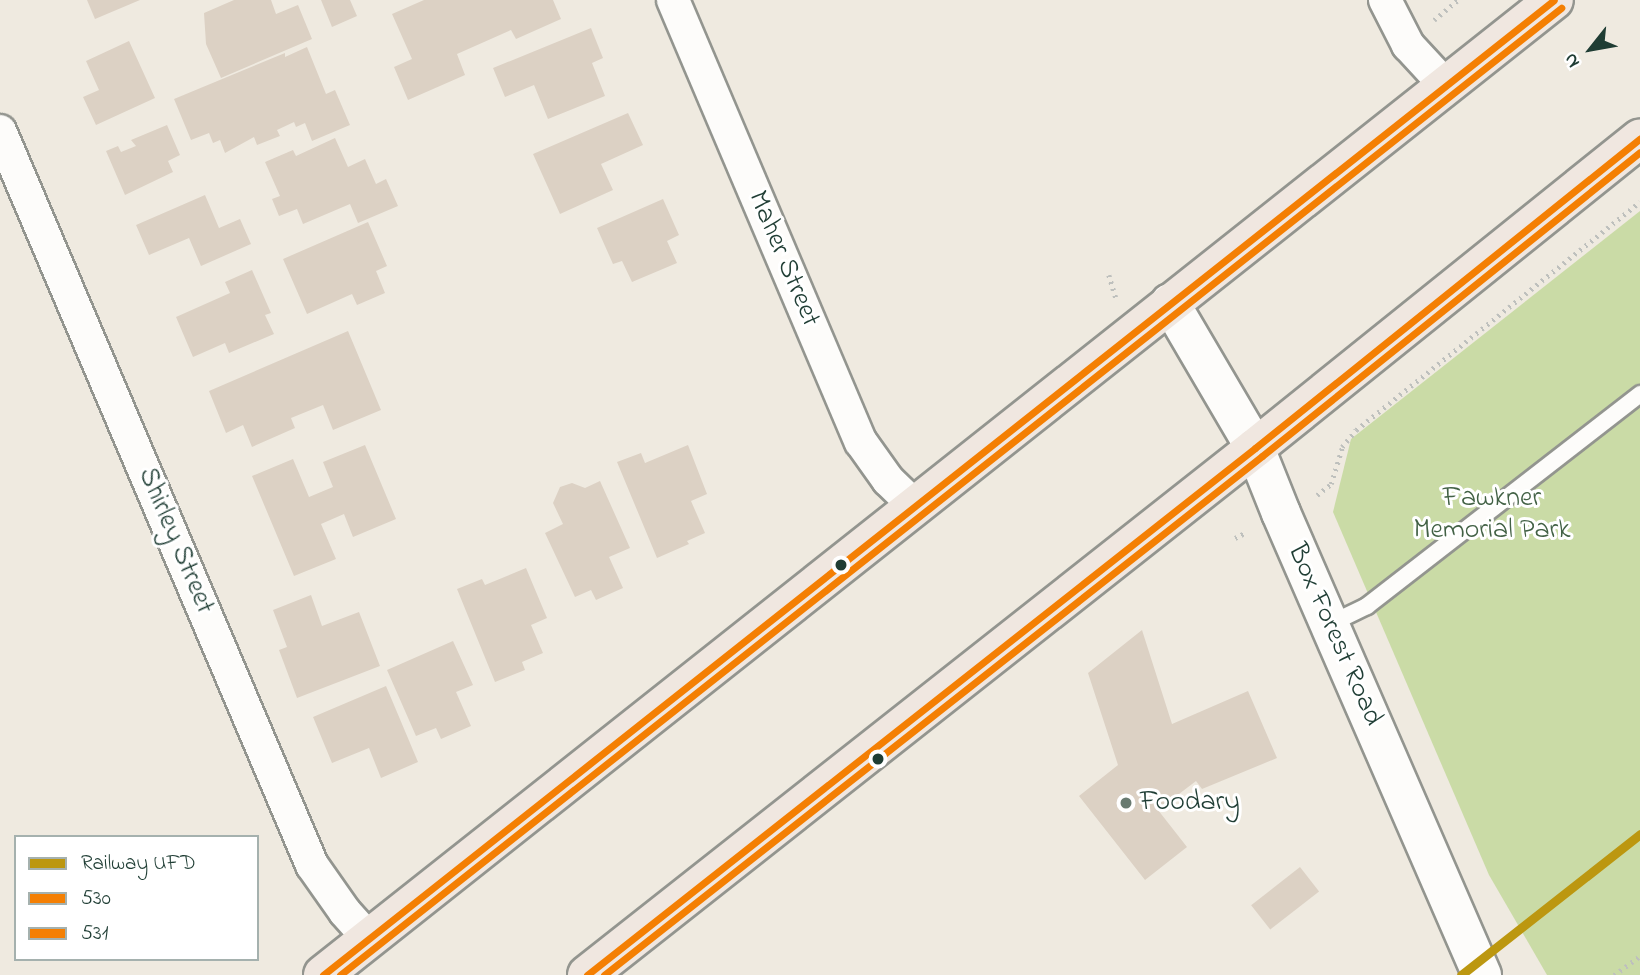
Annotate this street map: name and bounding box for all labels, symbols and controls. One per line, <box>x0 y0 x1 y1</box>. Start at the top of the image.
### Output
north arrow <box>1556 14 1626 84</box>
text: N <box>1558 48 1587 73</box>
street label: Maher Street <box>739 186 827 332</box>
street label: Shirley Street <box>129 463 221 619</box>
park label: Fawkner Memorial Park <box>1414 482 1570 548</box>
street label: Box Forest Road <box>1279 539 1389 731</box>
unlabelled marker <box>834 558 848 572</box>
unlabelled marker <box>871 752 885 766</box>
place label: Foodary <box>1140 786 1240 820</box>
marker: Foodary <box>1118 795 1134 811</box>
legend <box>14 835 259 961</box>
text: Railway UFD <box>81 849 196 879</box>
text: 530 <box>81 884 111 914</box>
text: 531 <box>81 919 108 949</box>

